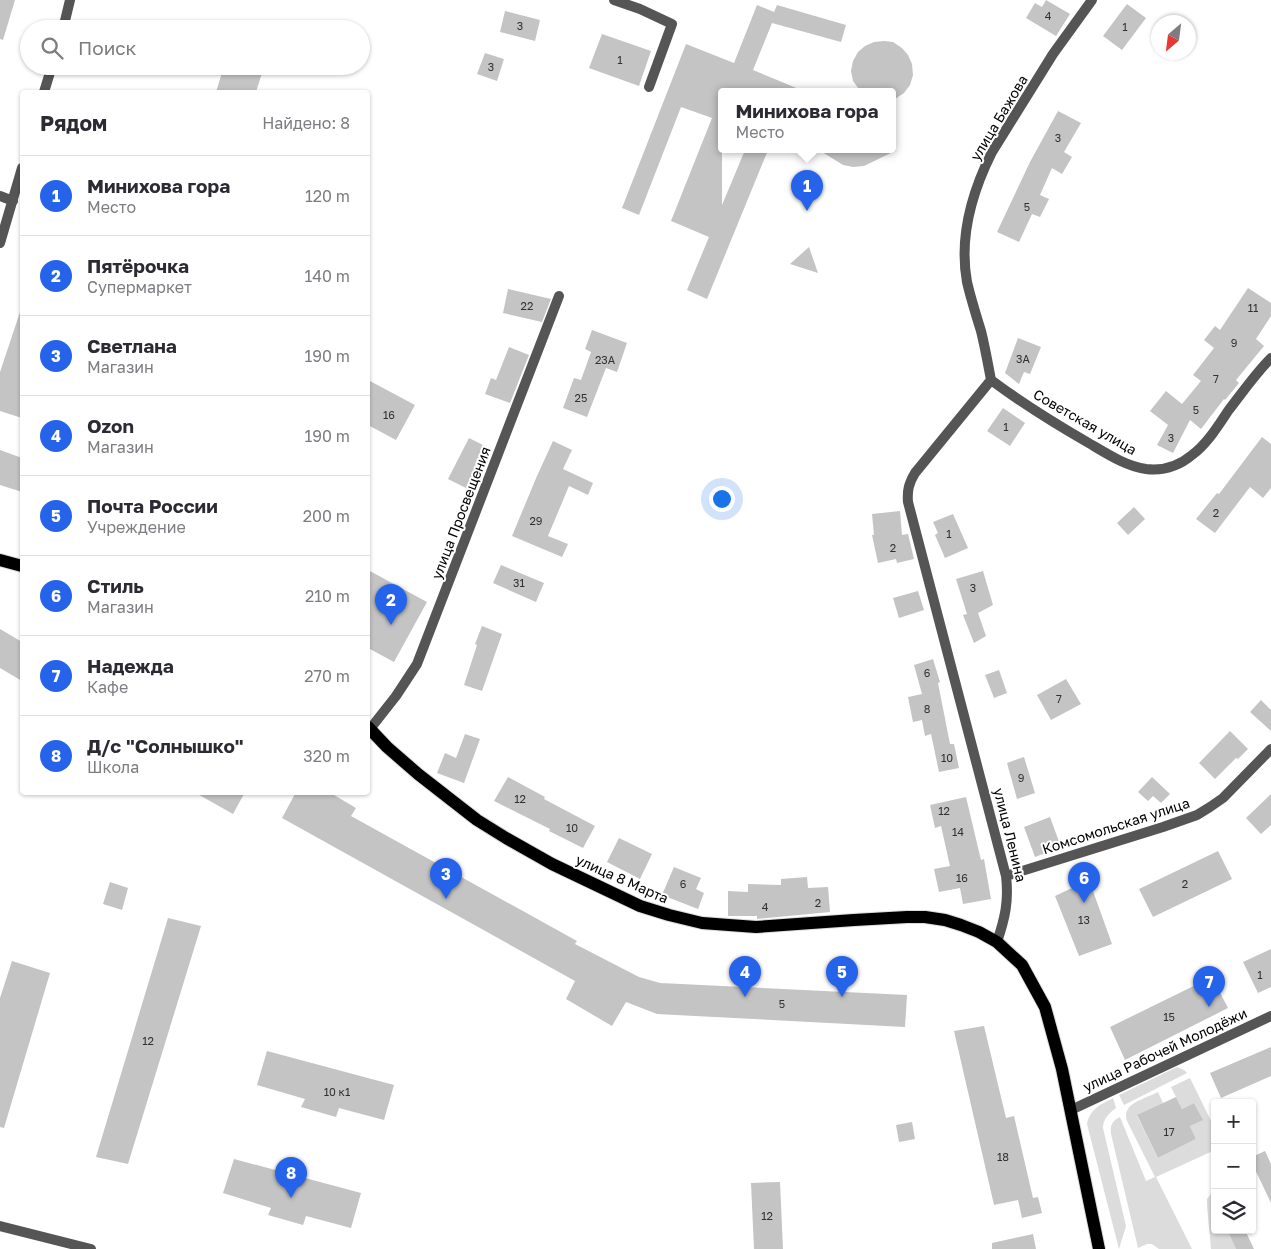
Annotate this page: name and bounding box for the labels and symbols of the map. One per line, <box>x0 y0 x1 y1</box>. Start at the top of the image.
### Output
house number: 4 <box>1045 9 1052 22</box>
north arrow <box>1151 15 1196 60</box>
house number: 3 <box>517 19 523 32</box>
house number: 1 <box>1122 20 1128 33</box>
house number: 1 <box>617 53 623 66</box>
house number: 3 <box>488 60 494 73</box>
street label: улица Бажова <box>966 72 1031 164</box>
house number: 3 <box>1055 131 1061 144</box>
pin: 1 <box>791 170 823 211</box>
house number: 5 <box>1024 200 1030 213</box>
house number: 22 <box>521 299 533 312</box>
house number: 11 <box>1248 301 1258 314</box>
house number: 9 <box>1231 336 1237 349</box>
house number: 3А <box>1016 352 1031 365</box>
house number: 23А <box>595 353 616 366</box>
house number: 7 <box>1213 372 1219 385</box>
street label: Советская улица <box>1031 385 1140 458</box>
house number: 25 <box>575 391 587 404</box>
house number: 5 <box>1193 403 1199 416</box>
house number: 16 <box>383 408 395 421</box>
house number: 1 <box>1003 420 1009 433</box>
house number: 3 <box>1168 431 1174 444</box>
street label: улица Просвещения <box>427 444 494 582</box>
your location <box>709 486 735 512</box>
house number: 2 <box>1213 506 1219 519</box>
house number: 29 <box>529 514 543 527</box>
house number: 1 <box>946 527 952 540</box>
house number: 2 <box>890 541 896 554</box>
house number: 31 <box>513 576 525 589</box>
house number: 3 <box>970 581 976 594</box>
pin: 2 <box>375 584 407 625</box>
house number: 6 <box>924 666 931 679</box>
house number: 7 <box>1056 692 1062 705</box>
house number: 8 <box>924 702 931 715</box>
house number: 10 <box>941 751 953 764</box>
house number: 9 <box>1018 771 1024 784</box>
street label: улица Ленина <box>991 786 1030 884</box>
house number: 12 <box>514 792 526 805</box>
street label: Комсомольская улица <box>1040 794 1192 857</box>
house number: 12 <box>938 804 950 817</box>
house number: 10 <box>566 821 578 834</box>
house number: 14 <box>952 825 964 838</box>
street label: улица 8 Марта <box>573 851 671 907</box>
pin: 3 <box>430 858 462 899</box>
pin: 6 <box>1068 862 1100 903</box>
house number: 16 <box>956 871 968 884</box>
house number: 6 <box>680 877 687 890</box>
house number: 2 <box>1182 877 1188 890</box>
house number: 2 <box>815 896 821 909</box>
house number: 4 <box>762 900 769 913</box>
house number: 13 <box>1078 913 1090 926</box>
pin: 4 <box>729 956 761 997</box>
pin: 5 <box>826 956 858 997</box>
pin: 7 <box>1193 966 1225 1007</box>
house number: 1 <box>1257 968 1263 981</box>
house number: 5 <box>779 997 785 1010</box>
street label: улица Рабочей Молодёжи <box>1080 1004 1250 1095</box>
house number: 15 <box>1163 1010 1175 1023</box>
house number: 12 <box>142 1034 154 1047</box>
house number: 10 к1 <box>324 1085 350 1098</box>
house number: 17 <box>1163 1125 1175 1138</box>
house number: 18 <box>997 1150 1009 1163</box>
pin: 8 <box>275 1157 307 1198</box>
house number: 12 <box>761 1209 773 1222</box>

